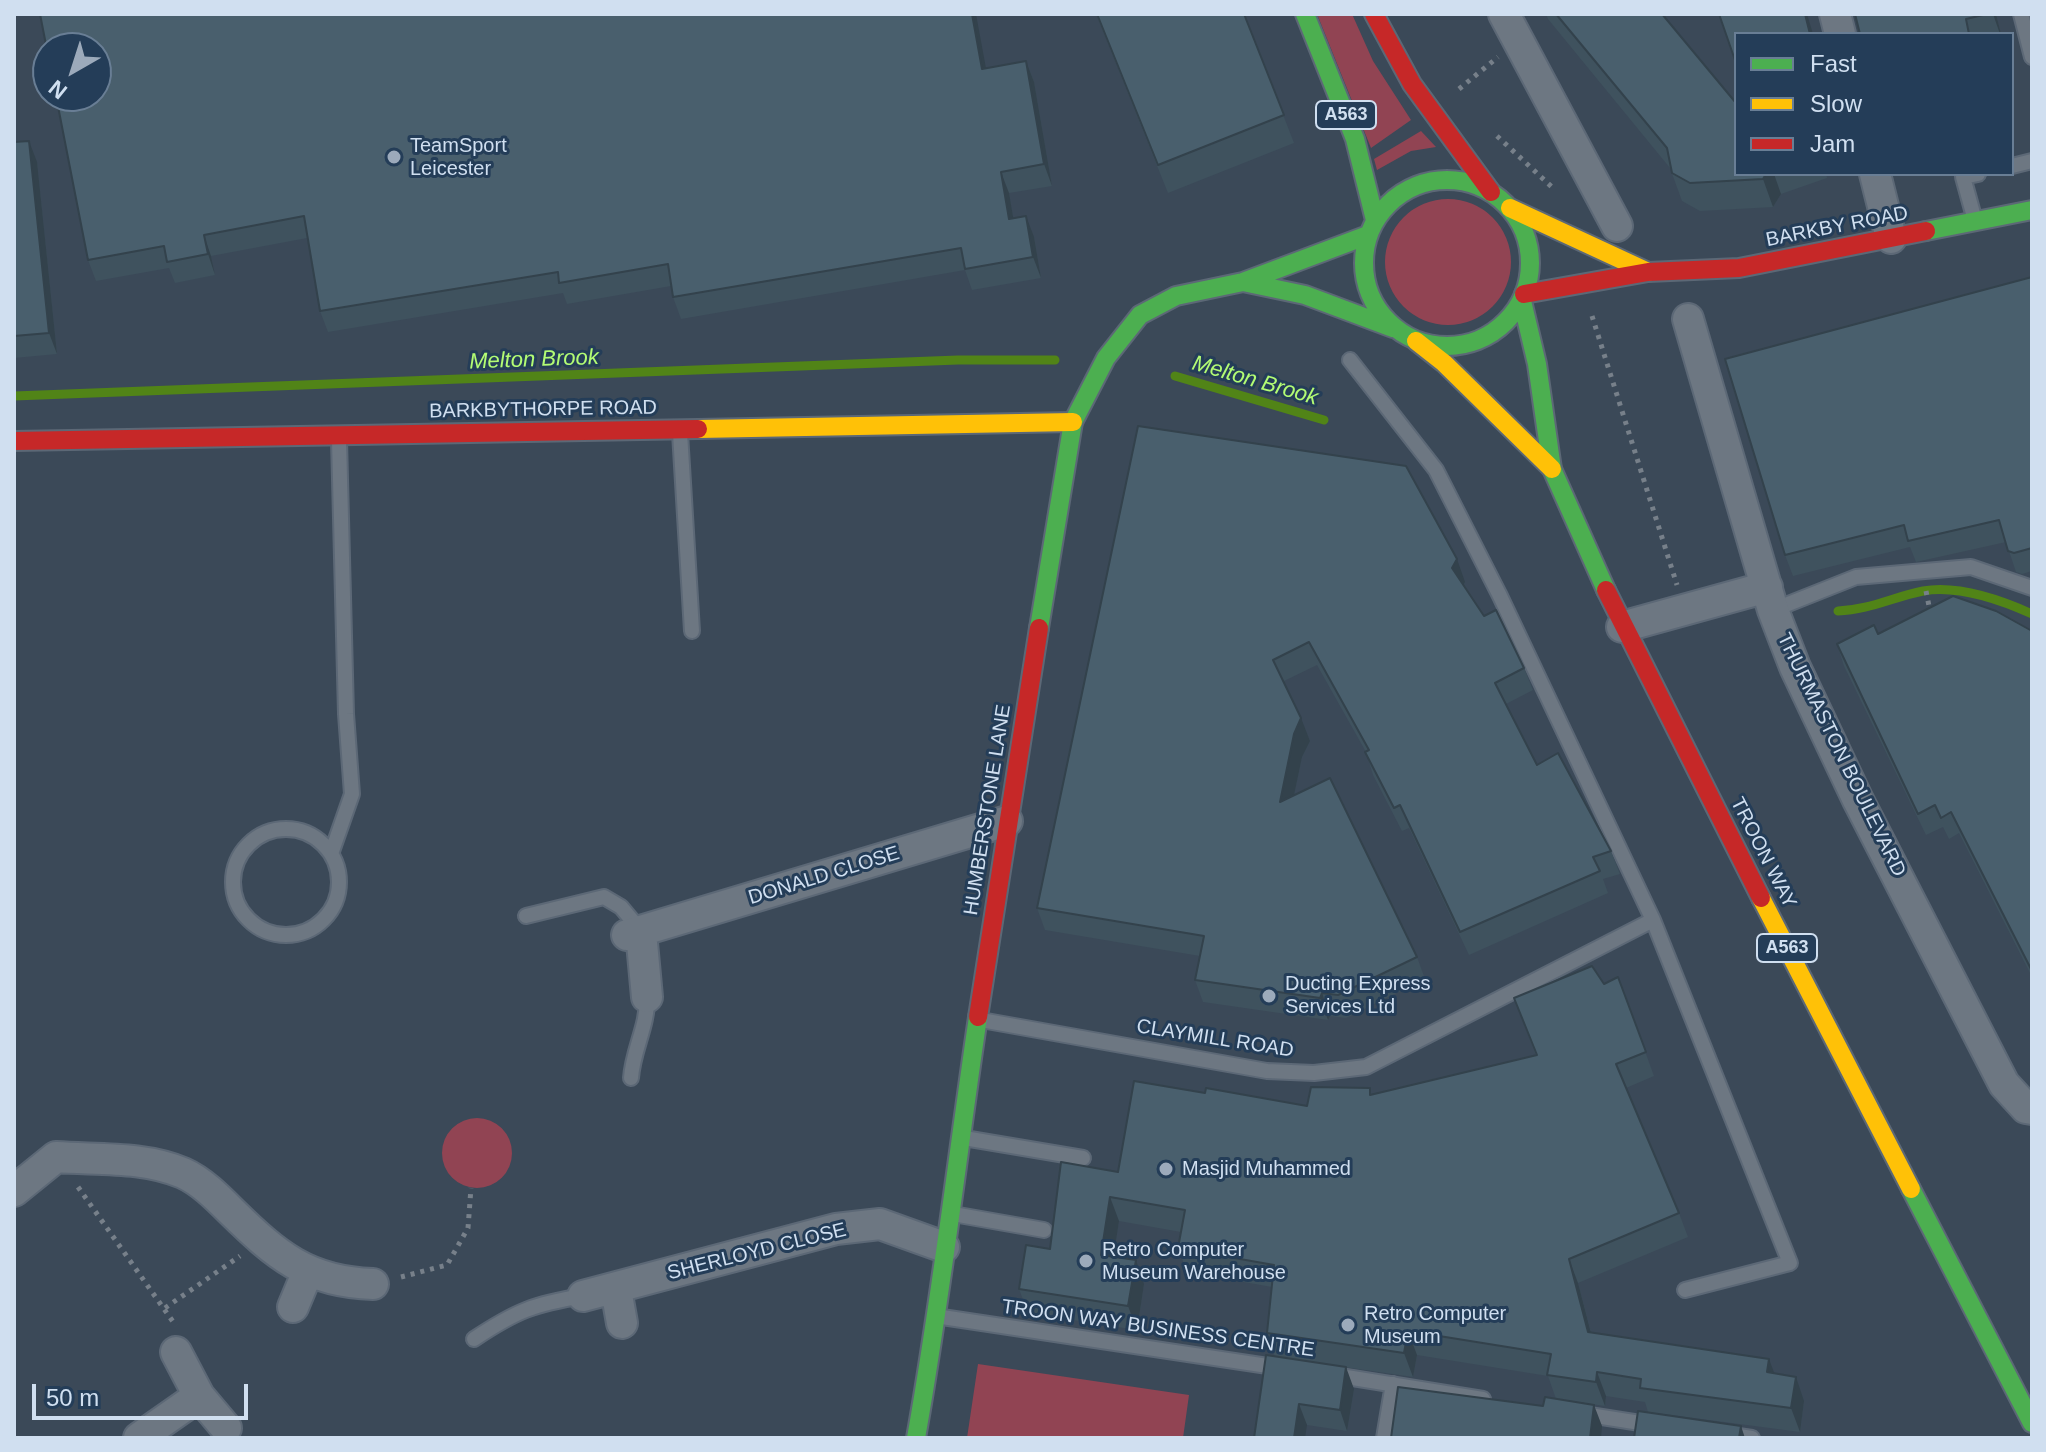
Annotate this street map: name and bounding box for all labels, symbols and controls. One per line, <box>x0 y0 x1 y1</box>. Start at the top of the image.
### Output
north arrow <box>32 32 112 112</box>
legend <box>1734 32 2014 176</box>
text: Fast <box>1810 50 1857 77</box>
text: N <box>44 75 72 104</box>
text: Slow <box>1810 90 1862 117</box>
road number: A563 <box>1316 101 1376 129</box>
text: Jam <box>1810 130 1855 157</box>
place label: TeamSport Leicester <box>410 134 507 181</box>
marker: TeamSport Leicester <box>385 148 403 166</box>
street label: BARKBY ROAD <box>1764 201 1910 253</box>
water label: Melton Brook <box>469 345 599 375</box>
water label: Melton Brook <box>1189 350 1321 412</box>
street label: BARKBYTHORPE ROAD <box>429 396 657 424</box>
street label: THURMASTON BOULEVARD <box>1771 629 1911 881</box>
street label: HUMBERSTONE LANE <box>959 703 1017 917</box>
street label: TROON WAY <box>1725 794 1801 912</box>
street label: DONALD CLOSE <box>746 842 902 910</box>
road number: A563 <box>1757 934 1817 962</box>
place label: Ducting Express Services Ltd <box>1285 972 1431 1019</box>
marker: Ducting Express Services Ltd <box>1260 987 1278 1005</box>
street label: CLAYMILL ROAD <box>1135 1015 1295 1063</box>
place label: Masjid Muhammed <box>1182 1157 1351 1181</box>
marker: Masjid Muhammed <box>1157 1160 1175 1178</box>
street label: SHERLOYD CLOSE <box>665 1218 849 1286</box>
place label: Retro Computer Museum Warehouse <box>1102 1238 1286 1285</box>
marker: Retro Computer Museum Warehouse <box>1077 1252 1095 1270</box>
street label: TROON WAY BUSINESS CENTRE <box>1000 1295 1316 1363</box>
place label: Retro Computer Museum <box>1364 1302 1506 1349</box>
marker: Retro Computer Museum <box>1339 1316 1357 1334</box>
scale bar <box>36 1368 252 1418</box>
text: 50 m <box>46 1384 99 1411</box>

